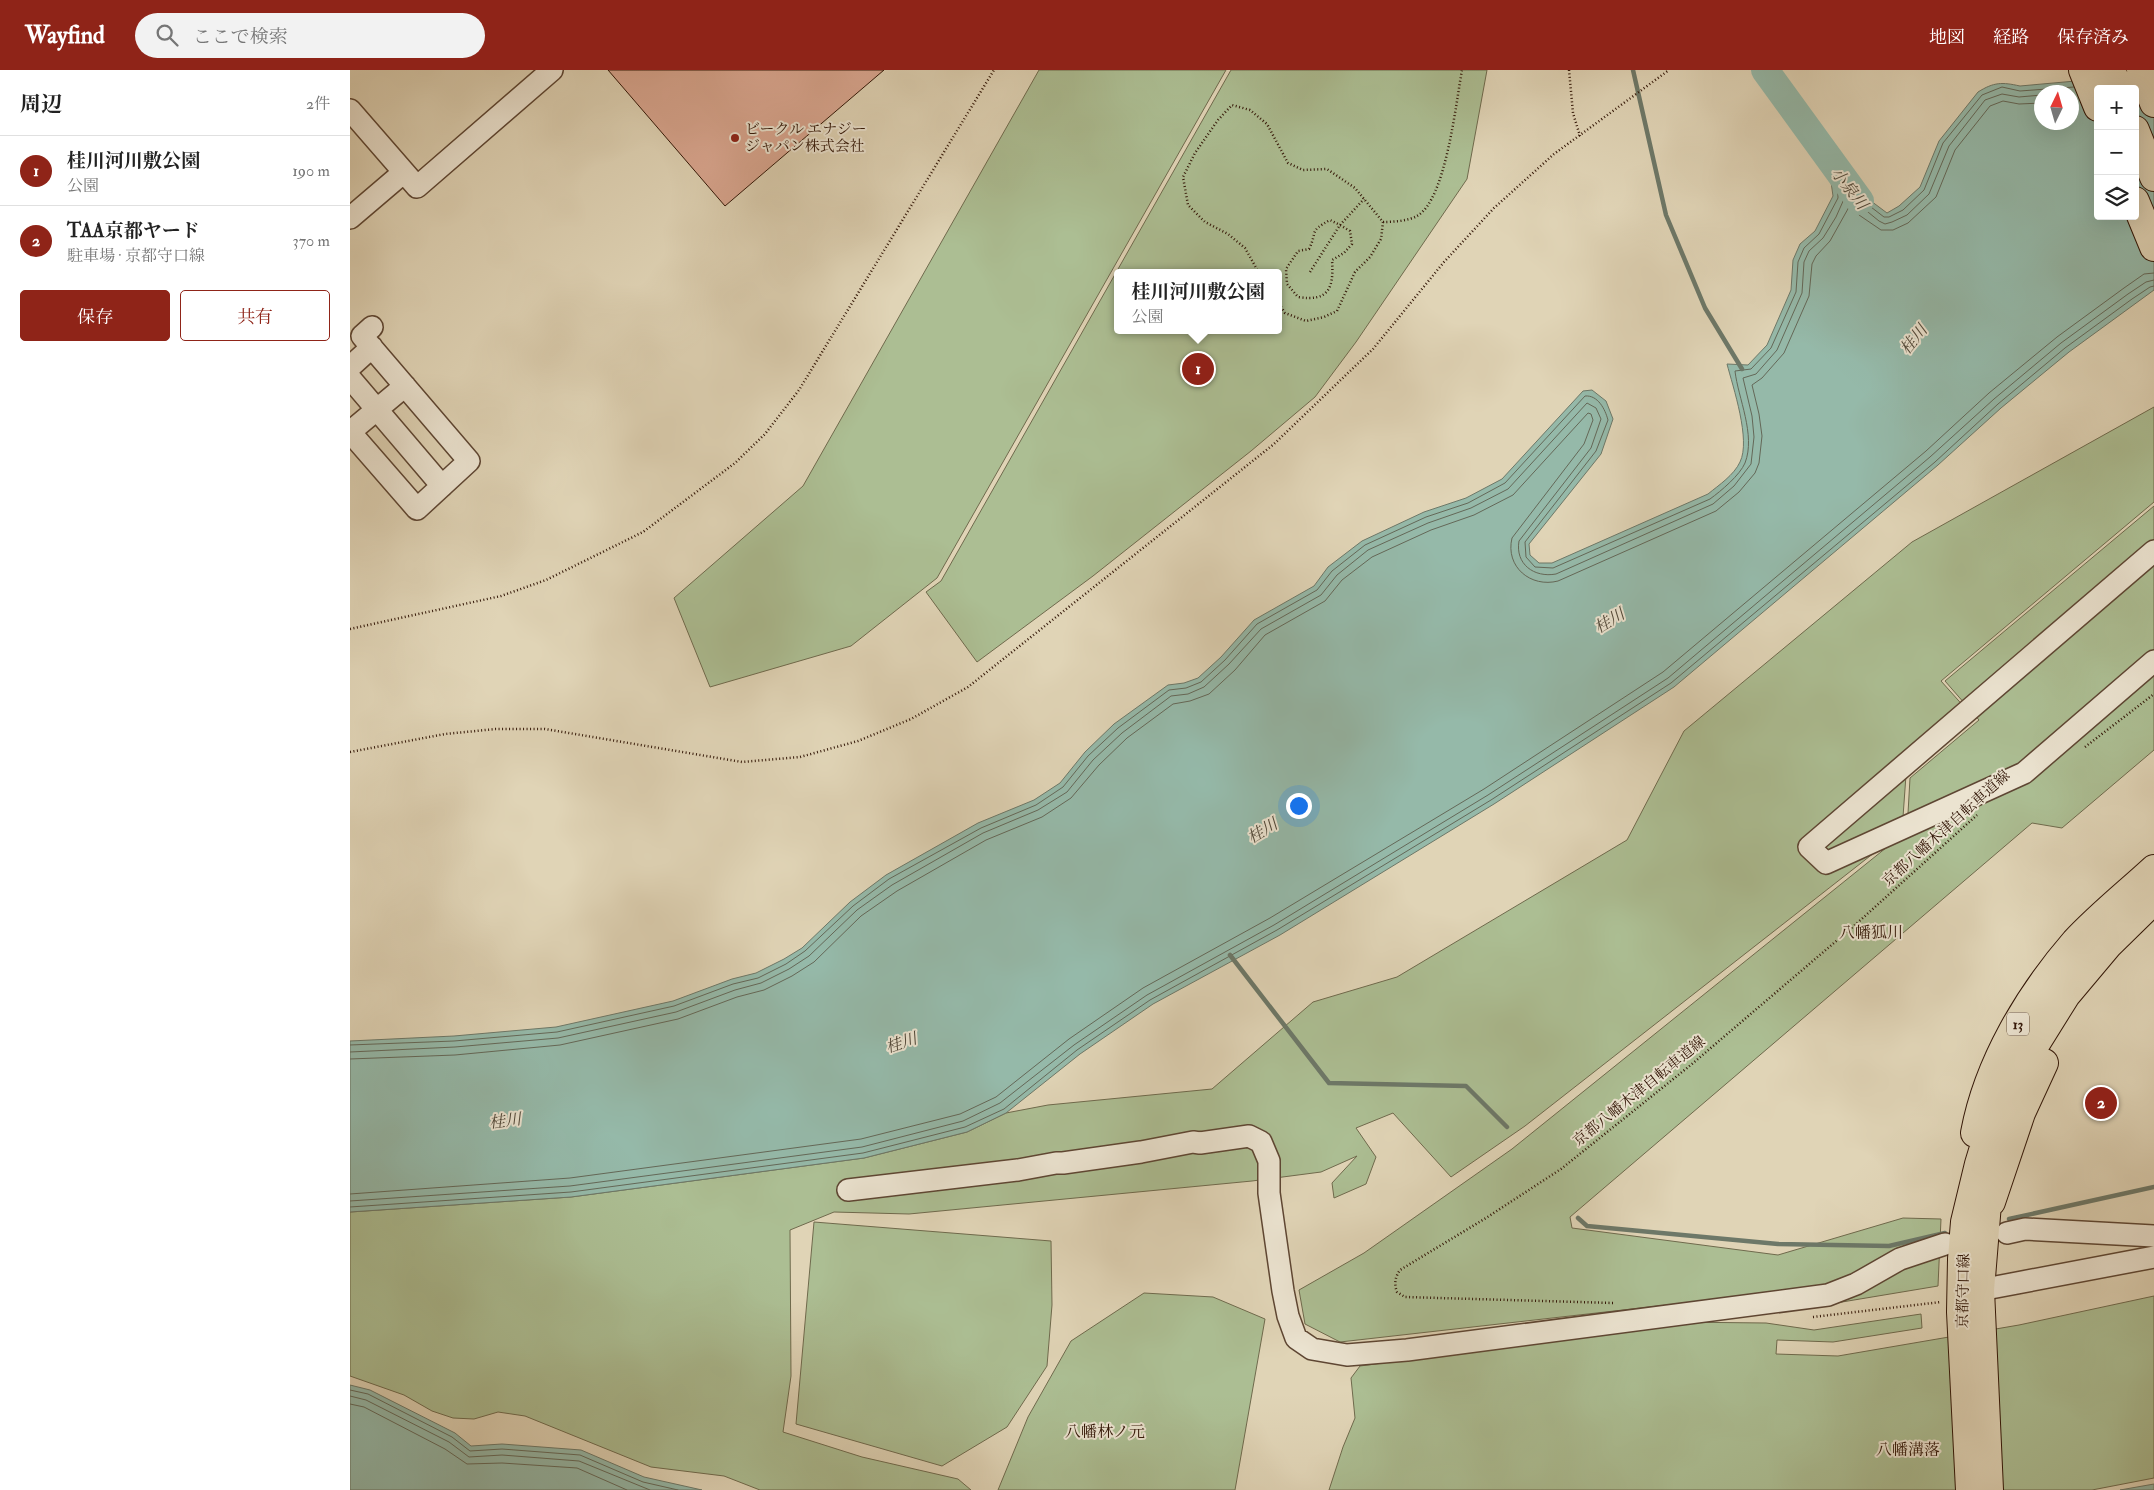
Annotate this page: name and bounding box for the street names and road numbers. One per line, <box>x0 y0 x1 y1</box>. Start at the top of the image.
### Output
street label: 京都八幡木津自転車道線 <box>1879 766 2014 891</box>
road number: 13 <box>2007 1012 2029 1036</box>
street label: 京都八幡木津自転車道線 <box>1569 1032 1709 1151</box>
street label: 京都守口線 <box>1953 1253 1974 1329</box>

